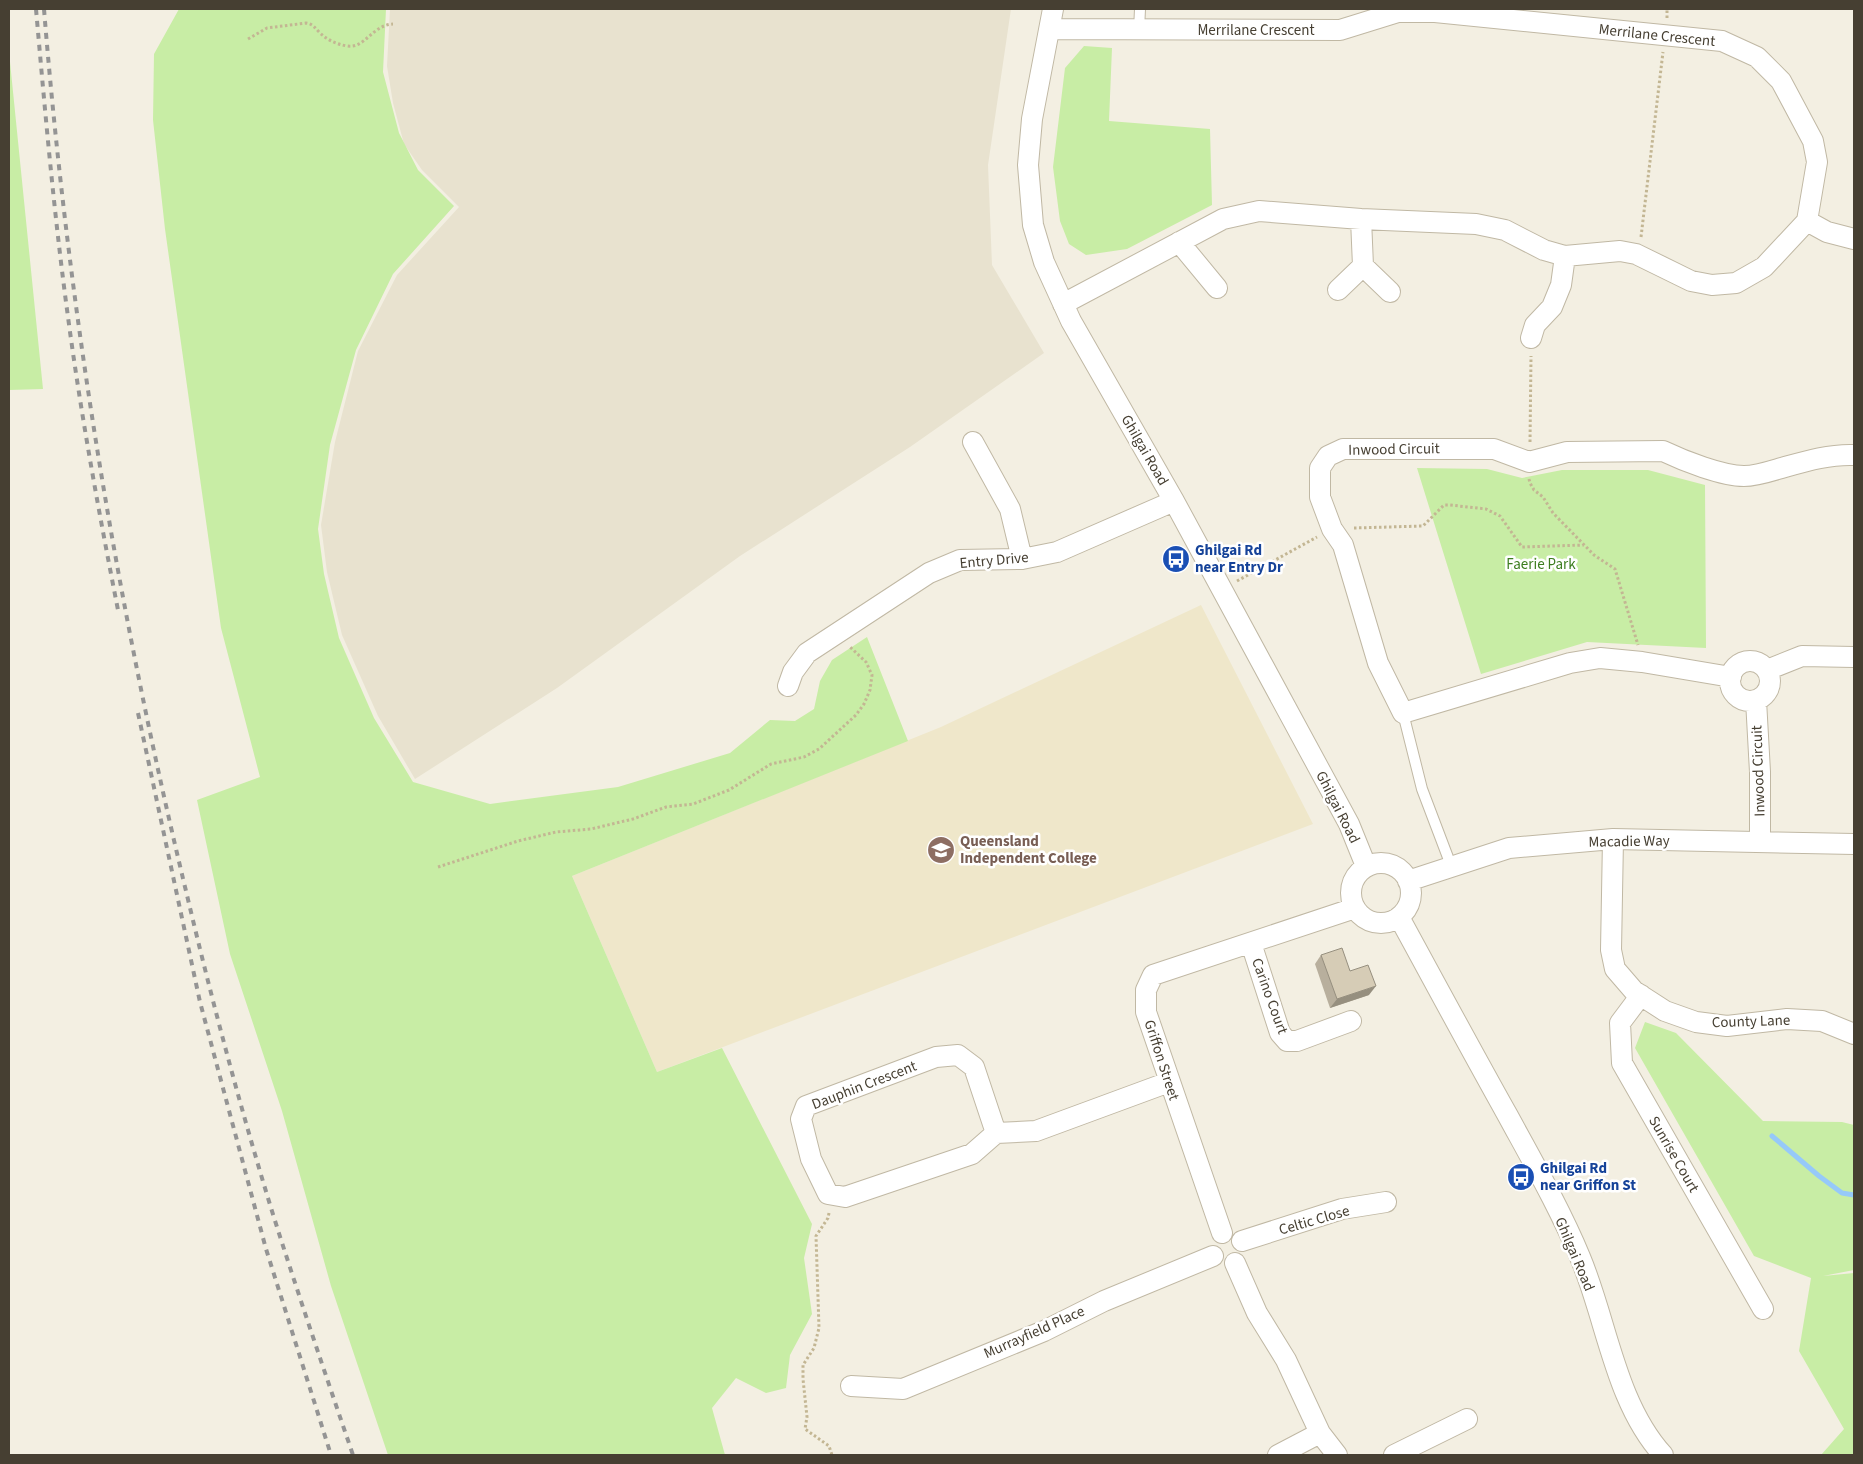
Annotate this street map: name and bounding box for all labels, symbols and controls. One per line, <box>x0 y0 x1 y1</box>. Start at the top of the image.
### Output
street label: Merrilane Crescent <box>1598 19 1716 52</box>
street label: Merrilane Crescent <box>1197 20 1315 41</box>
street label: Ghilgai Road <box>1116 411 1173 490</box>
street label: Inwood Circuit <box>1348 438 1440 461</box>
place label: Ghilgai Rd near Entry Dr <box>1195 540 1283 578</box>
bus stop icon: Ghilgai Rd near Entry Dr <box>1161 544 1191 574</box>
street label: Entry Drive <box>959 547 1029 574</box>
park label: Faerie Park <box>1506 554 1576 575</box>
street label: Inwood Circuit <box>1746 725 1771 817</box>
street label: Ghilgai Road <box>1310 767 1365 847</box>
street label: Macadie Way <box>1588 830 1670 853</box>
place label: Queensland Independent College <box>960 831 1097 869</box>
school or university icon: Queensland Independent College <box>926 835 956 865</box>
street label: Carino Court <box>1246 955 1293 1037</box>
street label: County Lane <box>1711 1010 1791 1033</box>
street label: Griffon Street <box>1139 1017 1184 1103</box>
street label: Dauphin Crescent <box>809 1056 920 1115</box>
street label: Sunrise Court <box>1643 1112 1704 1196</box>
place label: Ghilgai Rd near Griffon St <box>1540 1158 1636 1196</box>
bus stop icon: Ghilgai Rd near Griffon St <box>1506 1162 1536 1192</box>
street label: Celtic Close <box>1276 1200 1352 1241</box>
street label: Ghilgai Road <box>1549 1214 1600 1295</box>
street label: Murrayfield Place <box>981 1301 1088 1364</box>

